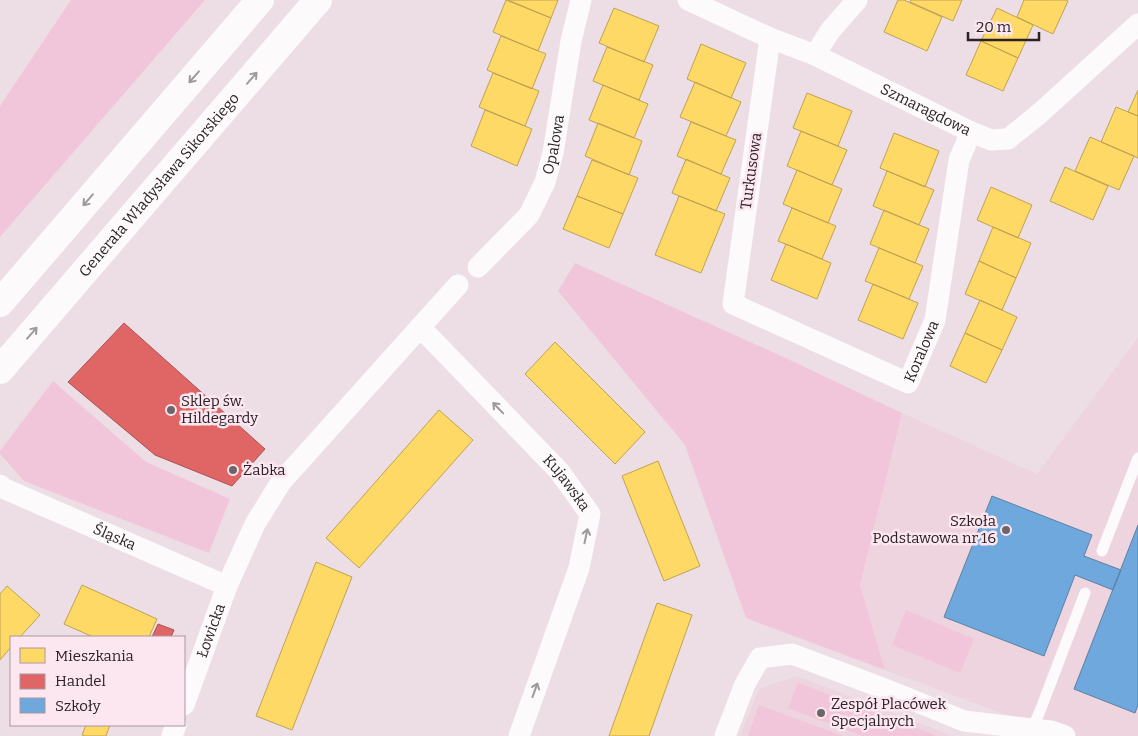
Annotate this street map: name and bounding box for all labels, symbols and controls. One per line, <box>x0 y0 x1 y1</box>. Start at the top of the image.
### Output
scale bar <box>968 10 1039 42</box>
text: 20 m <box>976 18 1012 36</box>
one-way arrow <box>188 70 200 83</box>
one-way arrow <box>246 71 258 84</box>
street label: Szmaragdowa <box>878 80 974 140</box>
street label: Generała Władysława Sikorskiego <box>75 89 243 281</box>
street label: Opalowa <box>538 113 568 177</box>
street label: Turkusowa <box>737 132 765 210</box>
one-way arrow <box>83 193 94 206</box>
street label: Koralowa <box>900 318 943 385</box>
one-way arrow <box>26 327 38 340</box>
place label: Sklep św. Hildegardy <box>181 392 258 427</box>
one-way arrow <box>492 402 504 415</box>
marker: Sklep św. Hildegardy <box>165 404 177 416</box>
street label: Kujawska <box>539 451 594 514</box>
place label: Żabka <box>243 461 285 479</box>
marker: Żabka <box>227 464 239 476</box>
place label: Szkoła Podstawowa nr 16 <box>873 512 996 547</box>
street label: Śląska <box>90 520 139 554</box>
marker: Szkoła Podstawowa nr 16 <box>1000 524 1012 536</box>
one-way arrow <box>582 528 591 544</box>
street label: Łowicka <box>193 601 229 660</box>
legend <box>10 636 185 726</box>
text: Mieszkania <box>55 647 134 665</box>
text: Handel <box>55 672 106 690</box>
one-way arrow <box>531 682 541 698</box>
place label: Zespół Placówek Specjalnych <box>831 695 947 730</box>
text: Szkoły <box>55 697 101 715</box>
marker: Zespół Placówek Specjalnych <box>815 707 827 719</box>

